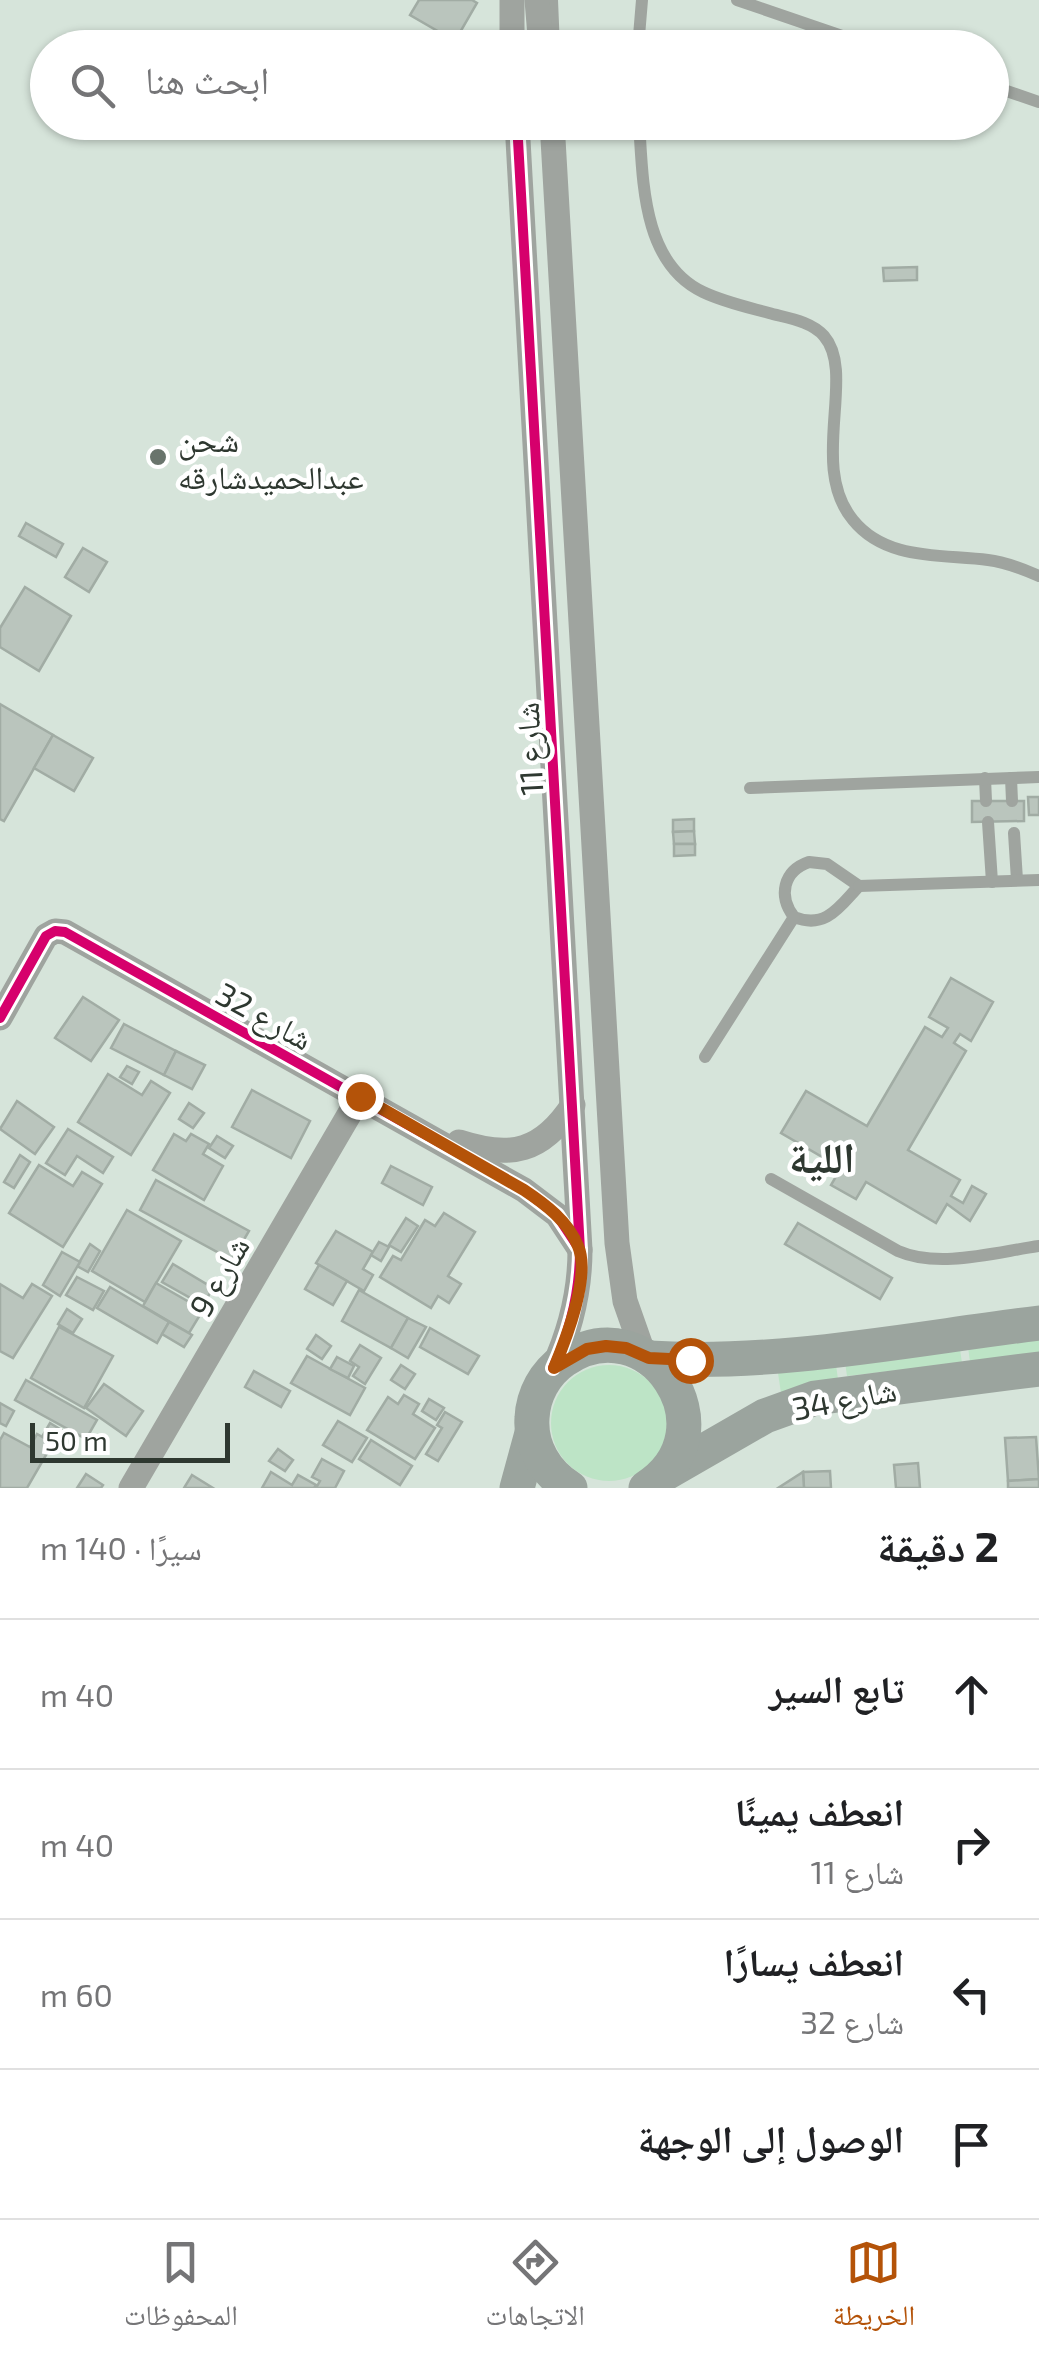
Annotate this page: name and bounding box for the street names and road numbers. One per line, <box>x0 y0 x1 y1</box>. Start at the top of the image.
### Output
street label: شارع 11 <box>507 701 552 797</box>
street label: شارع 32 <box>209 973 320 1059</box>
street label: شارع 9 <box>180 1229 259 1324</box>
street label: شارع 34 <box>789 1369 900 1430</box>

